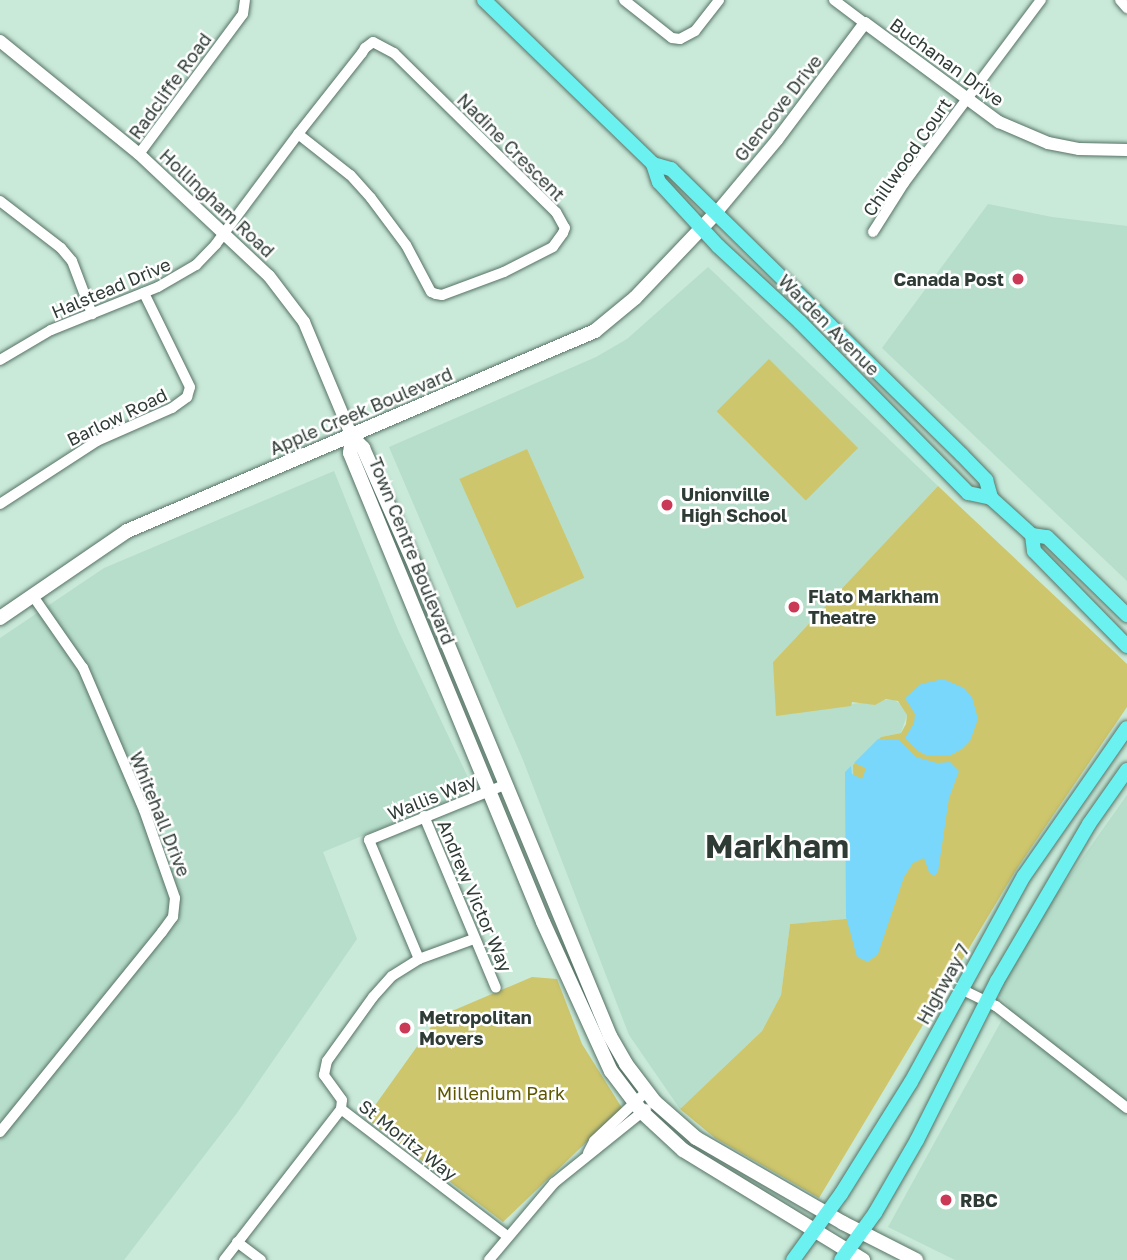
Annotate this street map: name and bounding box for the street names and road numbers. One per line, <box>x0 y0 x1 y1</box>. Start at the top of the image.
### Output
street label: Buchanan Drive <box>886 13 1008 111</box>
street label: Radcliffe Road <box>124 29 216 143</box>
street label: Glencove Drive <box>730 50 826 166</box>
street label: Nadine Crescent <box>453 89 569 205</box>
street label: Chillwood Court <box>858 94 956 220</box>
street label: Hollingham Road <box>155 144 279 262</box>
street label: Halstead Drive <box>48 253 174 323</box>
street label: Warden Avenue <box>774 270 884 380</box>
street label: Apple Creek Boulevard <box>266 363 456 459</box>
street label: Barlow Road <box>63 383 171 451</box>
street label: Town Centre Boulevard <box>365 454 459 648</box>
street label: Whitehall Drive <box>125 748 195 880</box>
street label: Wallis Way <box>385 769 479 825</box>
street label: Andrew Victor Way <box>433 817 517 975</box>
street label: Highway 7 <box>912 940 974 1028</box>
street label: St Moritz Way <box>355 1095 461 1185</box>

